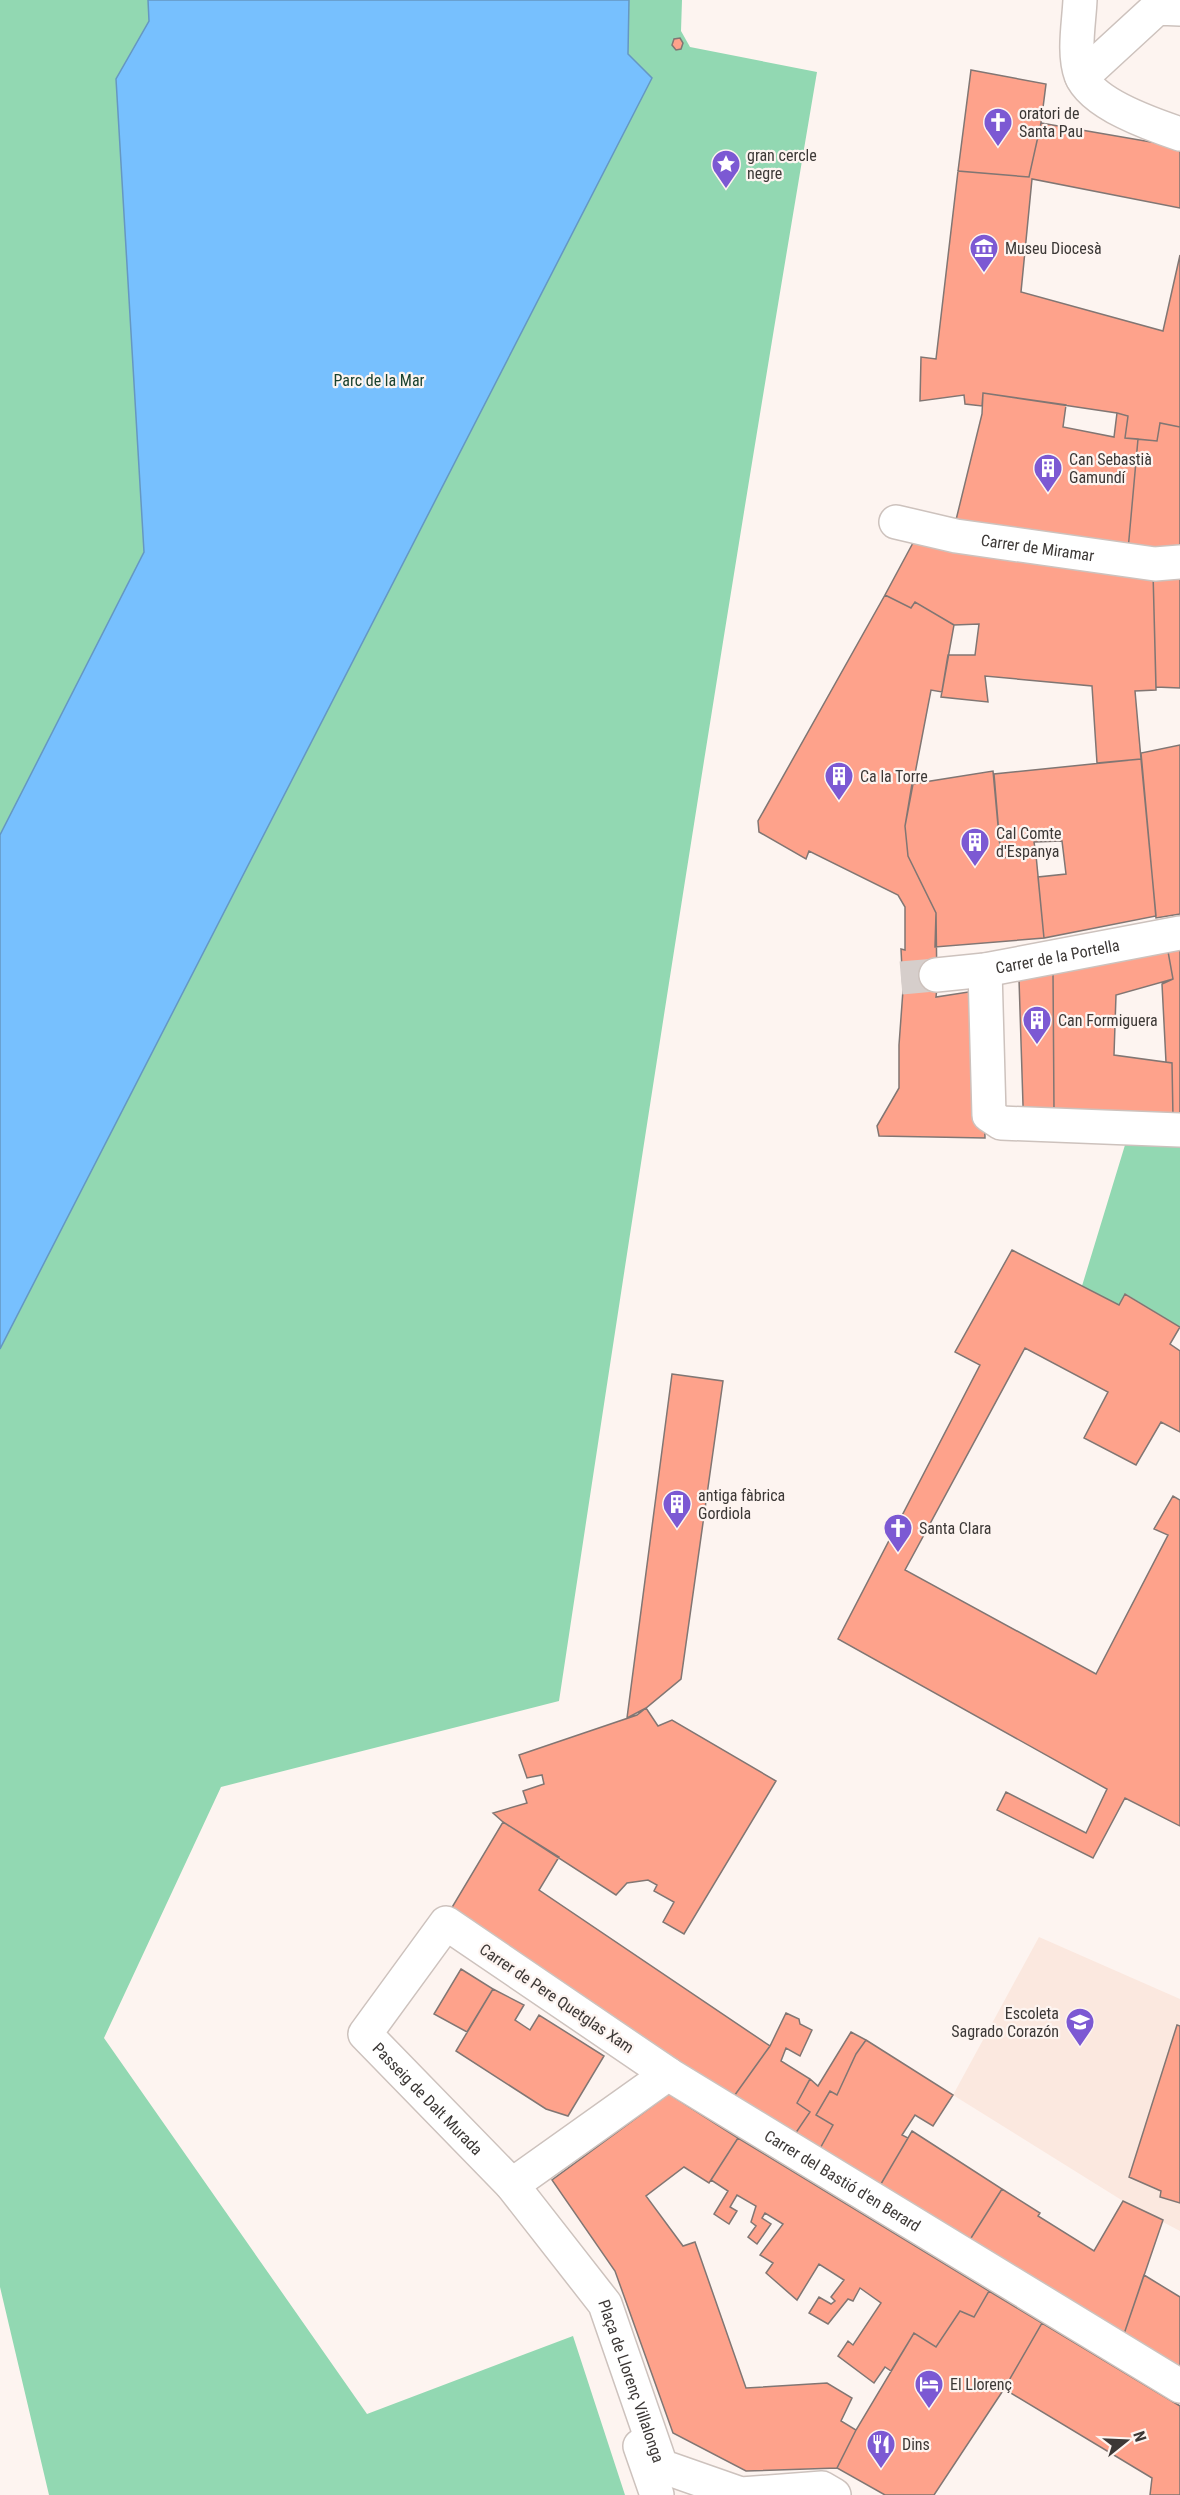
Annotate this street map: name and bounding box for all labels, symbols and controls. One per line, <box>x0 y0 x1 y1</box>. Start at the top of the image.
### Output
place label: oratori de Santa Pau <box>1019 104 1083 141</box>
church icon: oratori de Santa Pau <box>982 106 1014 148</box>
place label: gran cercle negre <box>747 146 817 183</box>
place icon: gran cercle negre <box>710 148 742 190</box>
museum icon: Museu Diocesà <box>968 232 1000 274</box>
place label: Museu Diocesà <box>1005 239 1102 258</box>
park label: Parc de la Mar <box>334 371 425 390</box>
place label: Can Sebastià Gamundí <box>1069 450 1152 487</box>
building icon: Can Sebastià Gamundí <box>1032 452 1064 494</box>
street label: Carrer de Miramar <box>980 531 1095 565</box>
building icon: Ca la Torre <box>823 760 855 802</box>
place label: Ca la Torre <box>860 767 928 786</box>
place label: Cal Comte d'Espanya <box>996 824 1061 861</box>
building icon: Cal Comte d'Espanya <box>959 826 991 868</box>
street label: Carrer de la Portella <box>994 936 1121 978</box>
building icon: Can Formiguera <box>1021 1004 1053 1046</box>
place label: Can Formiguera <box>1058 1011 1158 1030</box>
place label: antiga fàbrica Gordiola <box>698 1486 785 1523</box>
building icon: antiga fàbrica Gordiola <box>661 1488 693 1530</box>
church icon: Santa Clara <box>882 1512 914 1554</box>
place label: Santa Clara <box>919 1519 991 1538</box>
street label: Carrer de Pere Quetglas Xam <box>476 1940 637 2057</box>
place label: Escoleta Sagrado Corazón <box>951 2004 1059 2041</box>
school or university icon: Escoleta Sagrado Corazón <box>1064 2006 1096 2048</box>
street label: Passeig de Dalt Murada <box>369 2039 486 2159</box>
street label: Carrer del Bastió d'en Berard <box>761 2126 924 2236</box>
street label: Plaça de Llorenç Villalonga <box>594 2297 668 2465</box>
hotel icon: El Llorenç <box>913 2368 945 2410</box>
place label: El Llorenç <box>950 2375 1012 2394</box>
north arrow <box>1096 2411 1156 2471</box>
restaurant icon: Dins <box>865 2428 897 2470</box>
text: N <box>1129 2429 1150 2444</box>
place label: Dins <box>902 2435 930 2454</box>

